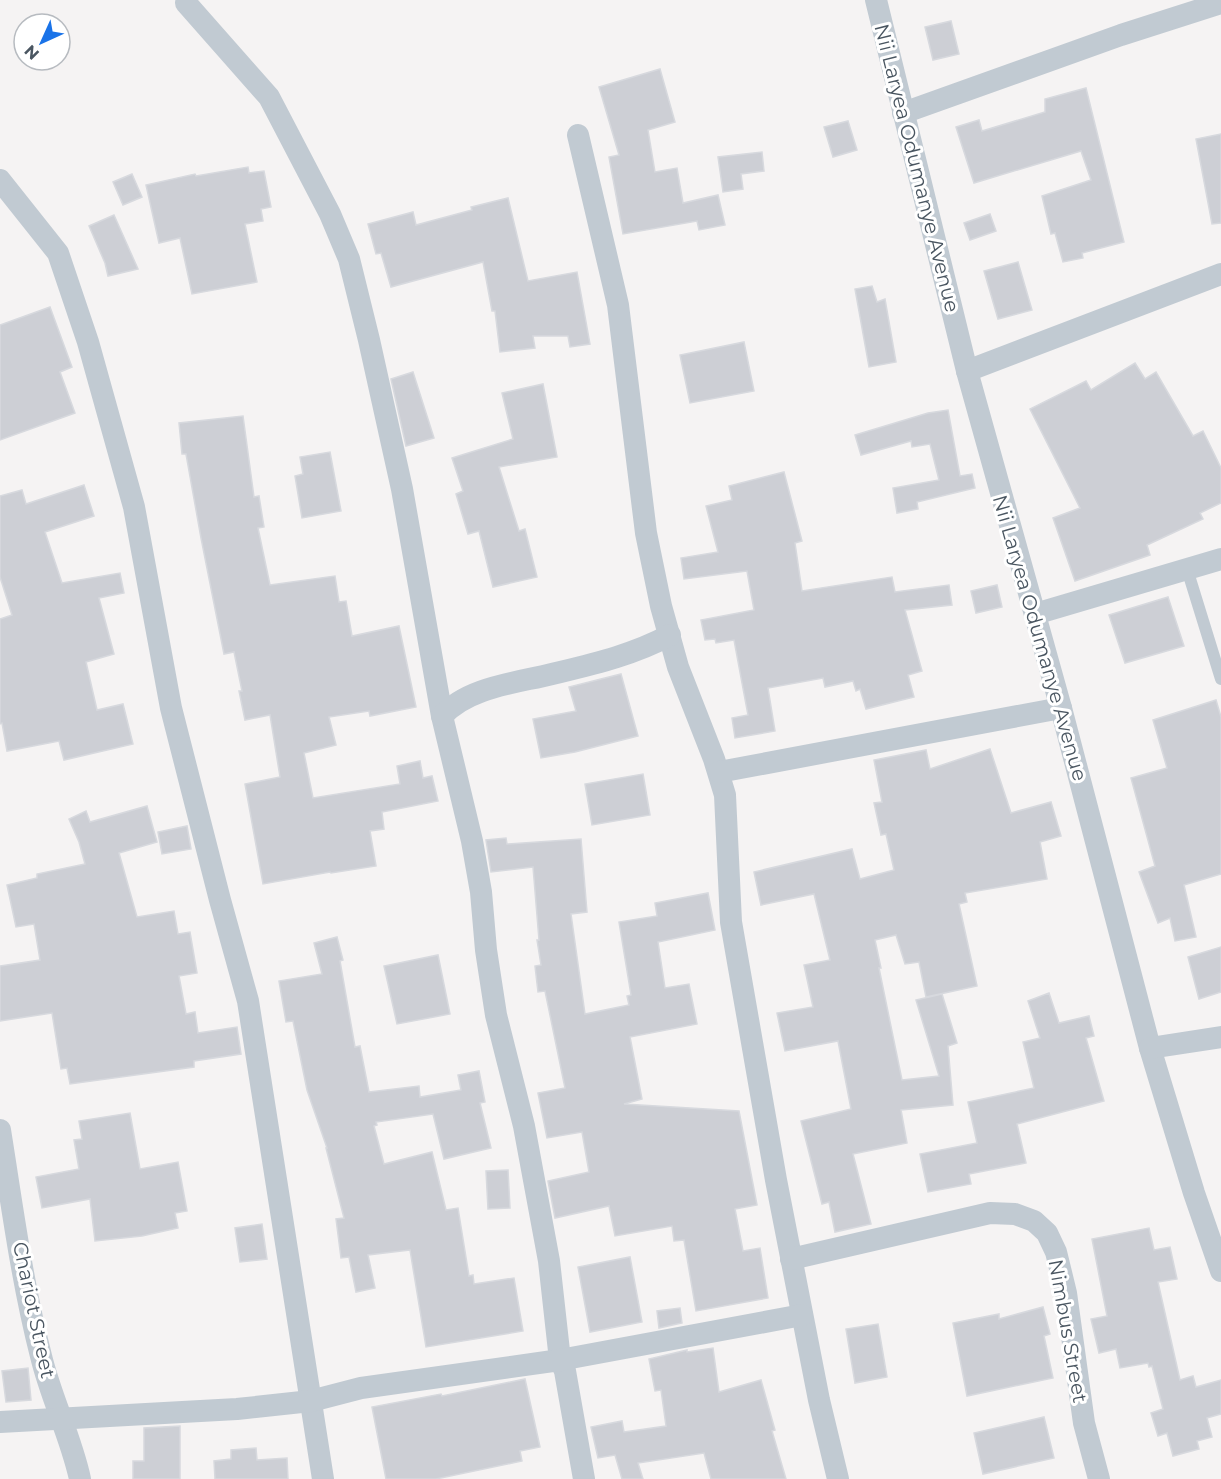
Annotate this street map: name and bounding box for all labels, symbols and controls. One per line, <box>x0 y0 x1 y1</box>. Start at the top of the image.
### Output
north arrow <box>12 12 72 72</box>
street label: Nii Laryea Odumanye Avenue <box>870 21 964 315</box>
text: N <box>20 41 43 64</box>
street label: Nii Laryea Odumanye Avenue <box>988 492 1092 784</box>
street label: Chariot Street <box>8 1239 60 1381</box>
street label: Nimbus Street <box>1044 1257 1092 1405</box>

